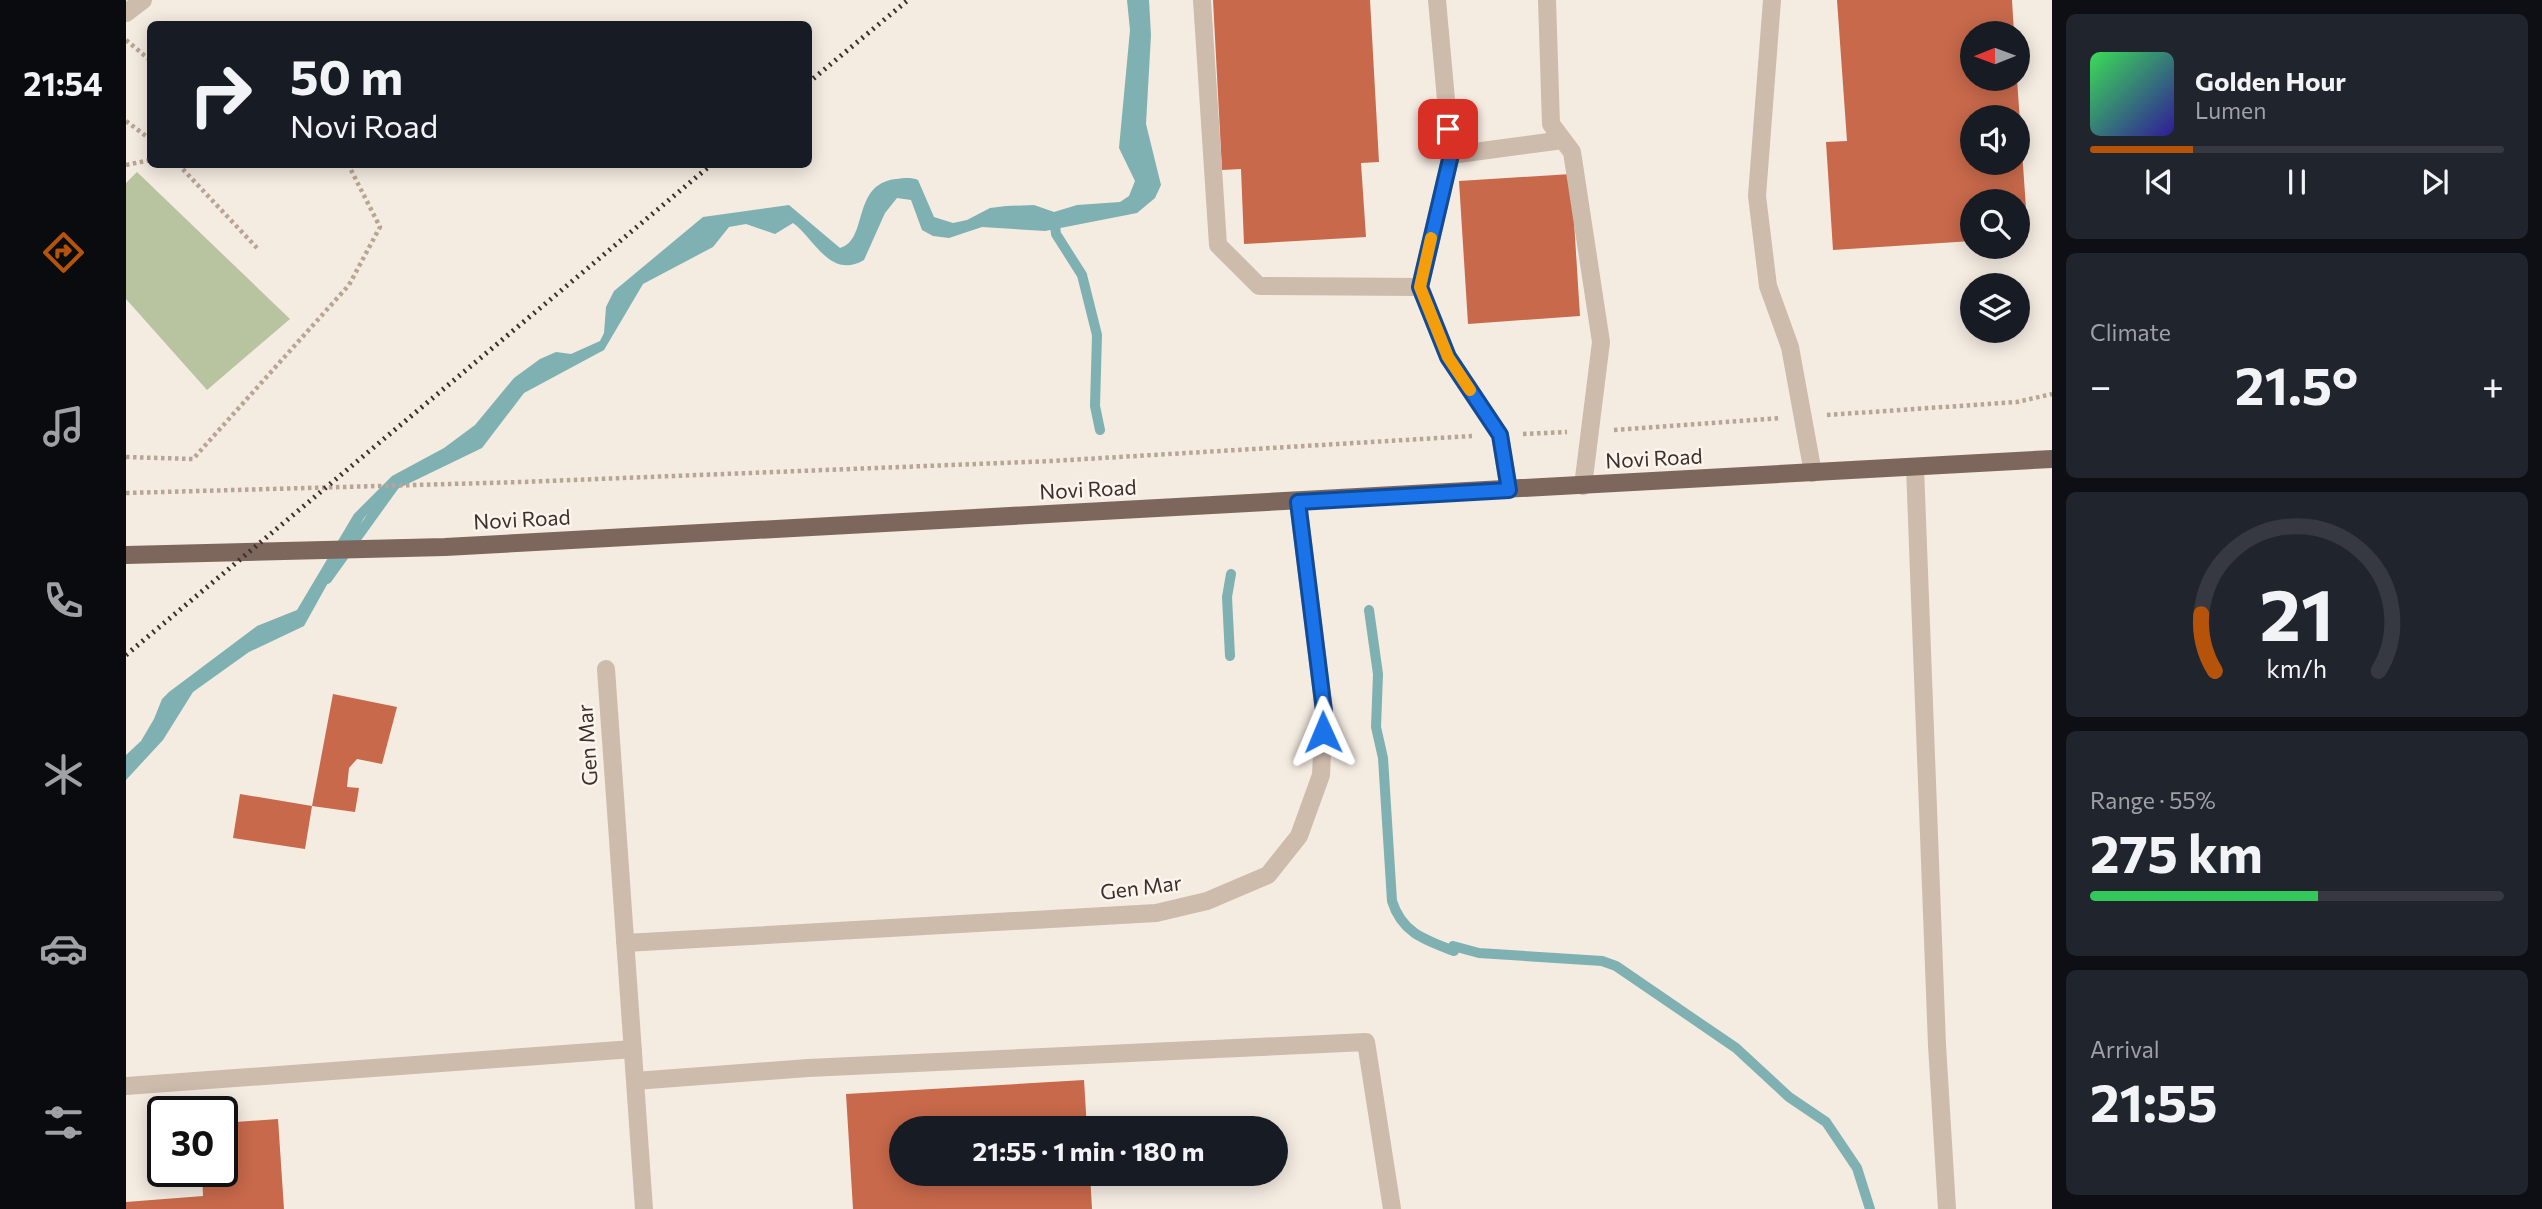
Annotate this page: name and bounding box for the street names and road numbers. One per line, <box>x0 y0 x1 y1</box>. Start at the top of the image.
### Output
street label: Novi Road <box>1605 442 1703 473</box>
street label: Novi Road <box>1039 473 1137 504</box>
street label: Novi Road <box>473 503 571 534</box>
street label: Gen Mar <box>571 703 602 787</box>
street label: Gen Mar <box>1099 869 1183 904</box>

